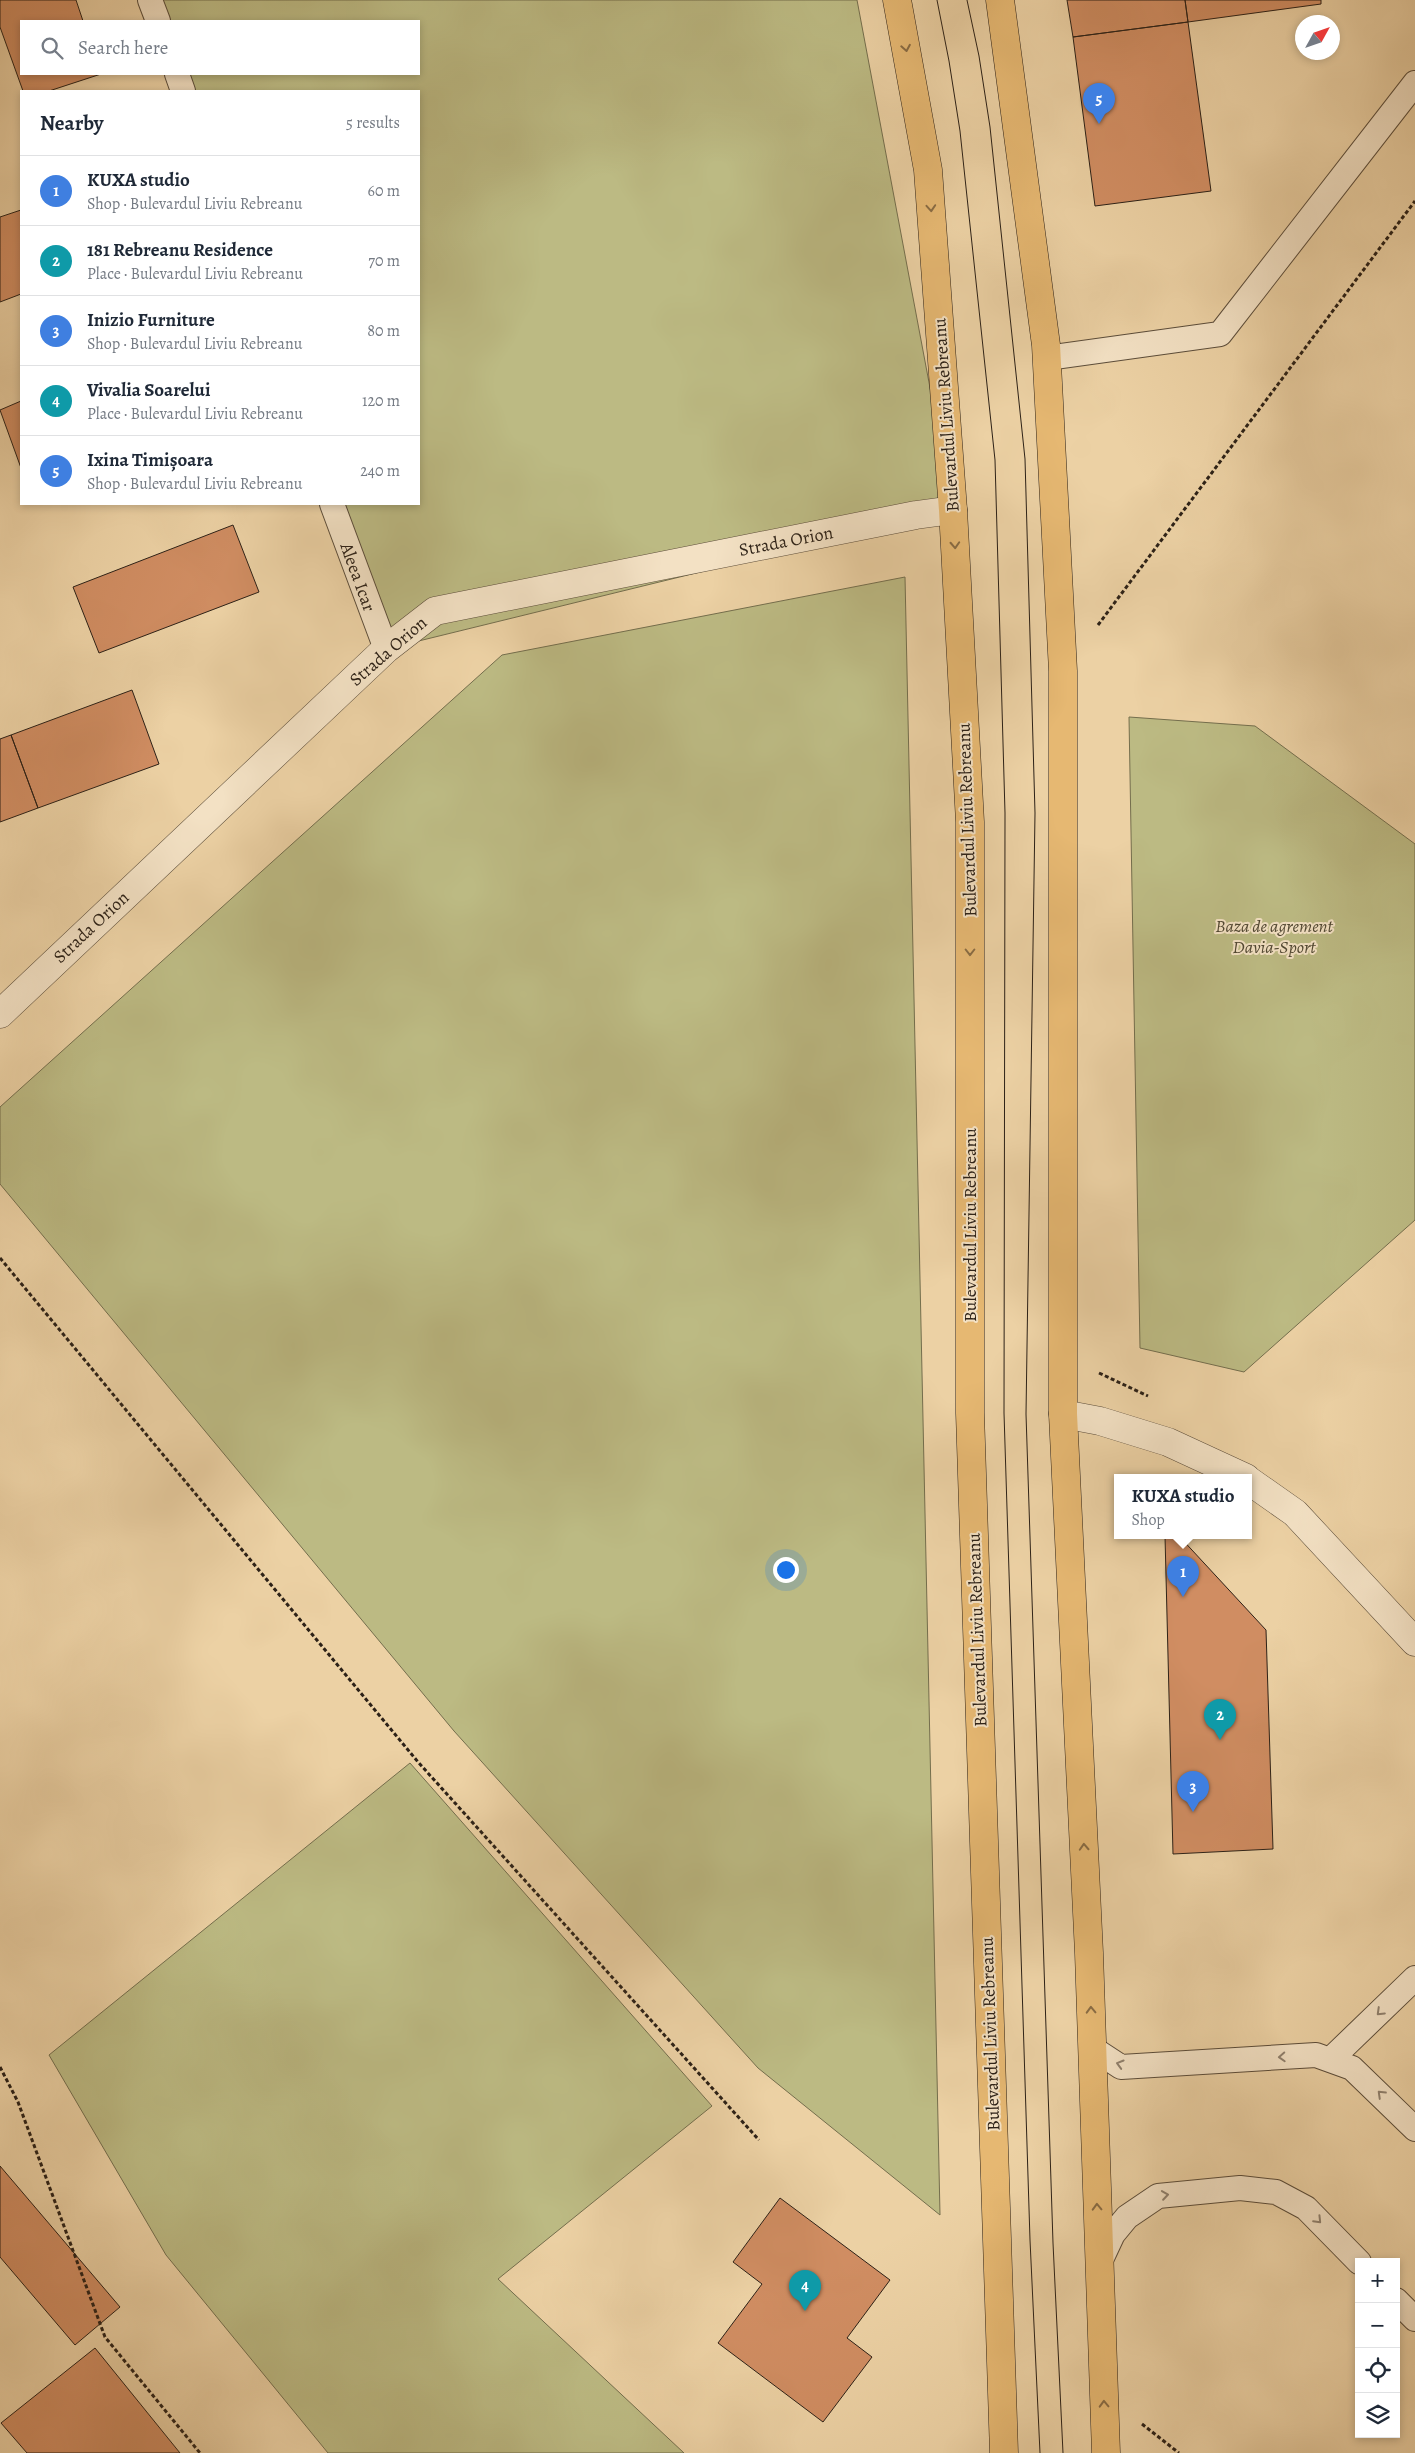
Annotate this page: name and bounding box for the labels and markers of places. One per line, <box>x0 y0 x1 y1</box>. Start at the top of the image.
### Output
pin: 5 <box>1083 83 1115 124</box>
pin: 1 <box>1167 1556 1199 1597</box>
pin: 2 <box>1204 1699 1236 1740</box>
pin: 3 <box>1177 1771 1209 1812</box>
pin: 4 <box>789 2270 821 2311</box>

